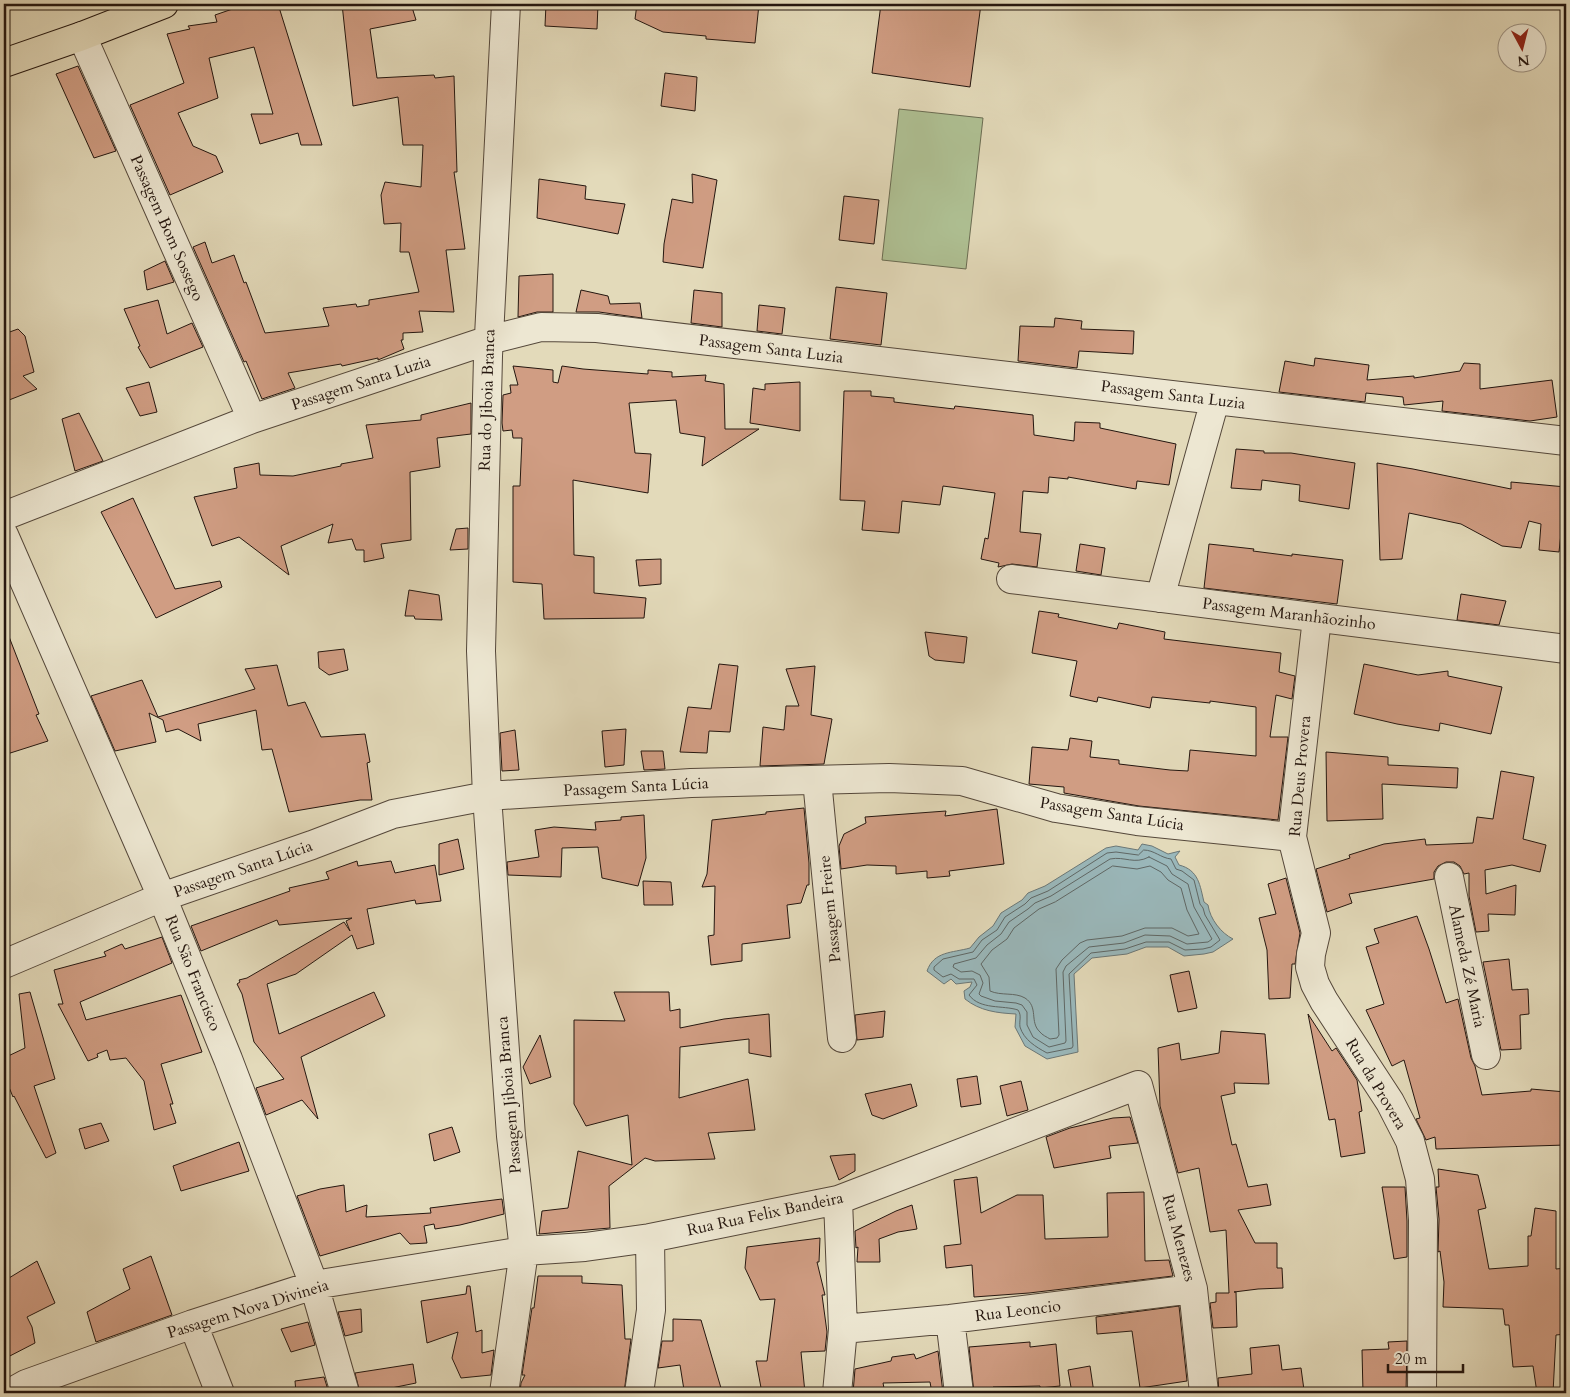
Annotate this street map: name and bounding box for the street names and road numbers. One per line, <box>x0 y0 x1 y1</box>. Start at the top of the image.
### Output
street label: Passagem Bom Sossego <box>125 152 209 305</box>
street label: Rua do Jiboia Branca <box>474 328 500 472</box>
street label: Passagem Santa Luzia <box>698 329 845 369</box>
street label: Passagem Santa Luzia <box>288 350 434 416</box>
street label: Passagem Santa Luzia <box>1100 375 1247 415</box>
street label: Passagem Maranhãozinho <box>1201 592 1377 636</box>
street label: Rua Deus Provera <box>1284 714 1316 838</box>
street label: Passagem Santa Lúcia <box>563 772 709 802</box>
street label: Passagem Santa Lúcia <box>1038 792 1186 836</box>
street label: Passagem Santa Lúcia <box>171 835 315 903</box>
street label: Passagem Freire <box>813 854 847 964</box>
street label: Alameda Zé Maria <box>1443 903 1491 1030</box>
street label: Rua São Francisco <box>160 912 226 1034</box>
street label: Passagem Jiboia Branca <box>491 1015 527 1175</box>
street label: Rua da Provera <box>1340 1034 1412 1134</box>
street label: Rua Rua Felix Bandeira <box>685 1187 845 1241</box>
street label: Rua Menezes <box>1157 1192 1201 1284</box>
street label: Passagem Nova Divineia <box>165 1274 331 1344</box>
street label: Rua Leoncio <box>974 1295 1062 1327</box>

